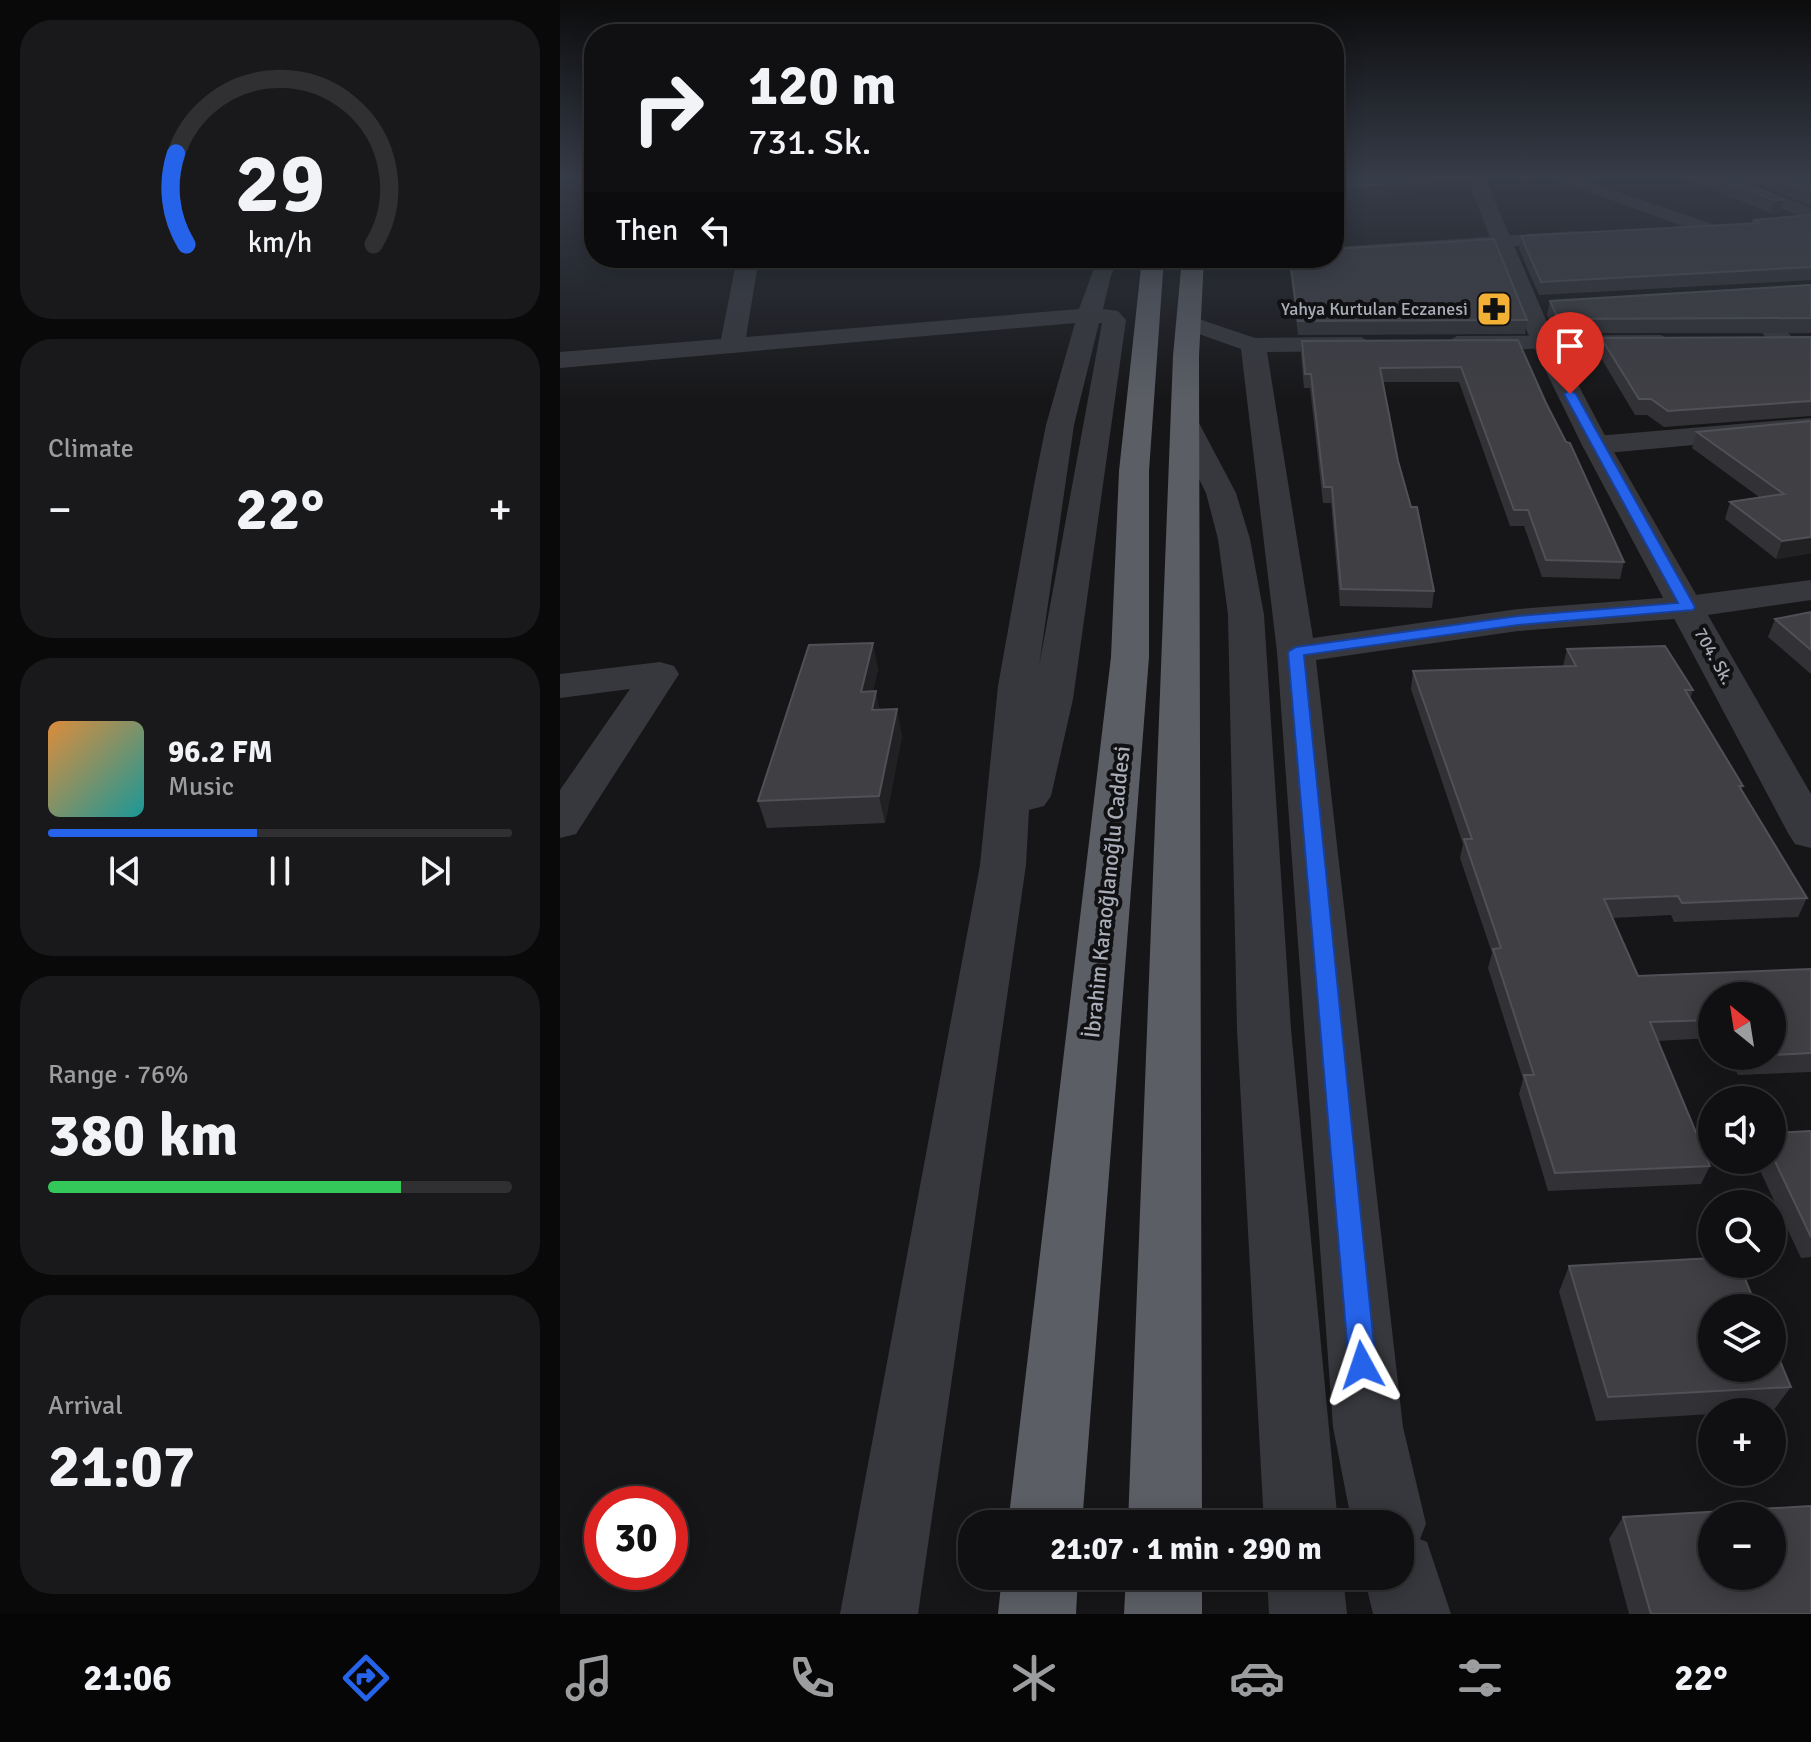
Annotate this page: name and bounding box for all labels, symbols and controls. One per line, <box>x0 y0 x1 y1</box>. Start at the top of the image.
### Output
text: 120 m <box>748 51 896 120</box>
icon: right <box>616 56 720 160</box>
text: 731. Sk. <box>748 120 871 165</box>
text: 29 <box>235 133 325 235</box>
icon: left <box>694 208 738 252</box>
text: Then <box>616 212 678 249</box>
text: km/h <box>248 226 312 261</box>
pharmacy icon: Yahya Kurtulan Eczanesi <box>1475 290 1513 328</box>
place label: Yahya Kurtulan Eczanesi <box>1281 298 1468 320</box>
pin <box>1536 312 1604 394</box>
icon: arrive <box>1548 324 1592 368</box>
text: Climate <box>48 433 134 465</box>
text: 22° <box>236 473 324 547</box>
text: − <box>48 483 72 537</box>
text: + <box>488 483 512 537</box>
street label: 704. Sk. <box>1689 624 1739 688</box>
text: 96.2 FM <box>168 734 273 771</box>
street label: İbrahim Karaoğlanoğlu Caddesi <box>1078 745 1136 1039</box>
text: Music <box>168 771 234 803</box>
icon: previous <box>103 849 147 893</box>
icon: pause <box>258 849 302 893</box>
icon: next <box>413 849 457 893</box>
north arrow <box>1698 982 1786 1070</box>
map controls <box>1698 982 1786 1590</box>
text: Range · 76% <box>48 1059 189 1091</box>
button: sound <box>1698 1086 1786 1174</box>
text: 380 km <box>48 1099 238 1173</box>
button: search <box>1698 1190 1786 1278</box>
button: layers <box>1698 1294 1786 1382</box>
position arrow <box>1320 1323 1404 1407</box>
text: Arrival <box>48 1390 123 1422</box>
button: + <box>1698 1398 1786 1486</box>
text: 21:07 <box>48 1430 195 1504</box>
speed limit sign: 30 <box>584 1486 688 1590</box>
button: − <box>1698 1502 1786 1590</box>
text: 21:07 · 1 min · 290 m <box>1050 1531 1322 1568</box>
icon: directions <box>338 1650 394 1706</box>
icon: music <box>561 1650 617 1706</box>
icon: phone <box>784 1650 840 1706</box>
icon: climate <box>1006 1650 1062 1706</box>
icon: car <box>1229 1650 1285 1706</box>
icon: filters <box>1452 1650 1508 1706</box>
text: 21:06 <box>83 1656 172 1701</box>
text: 22° <box>1674 1656 1728 1701</box>

